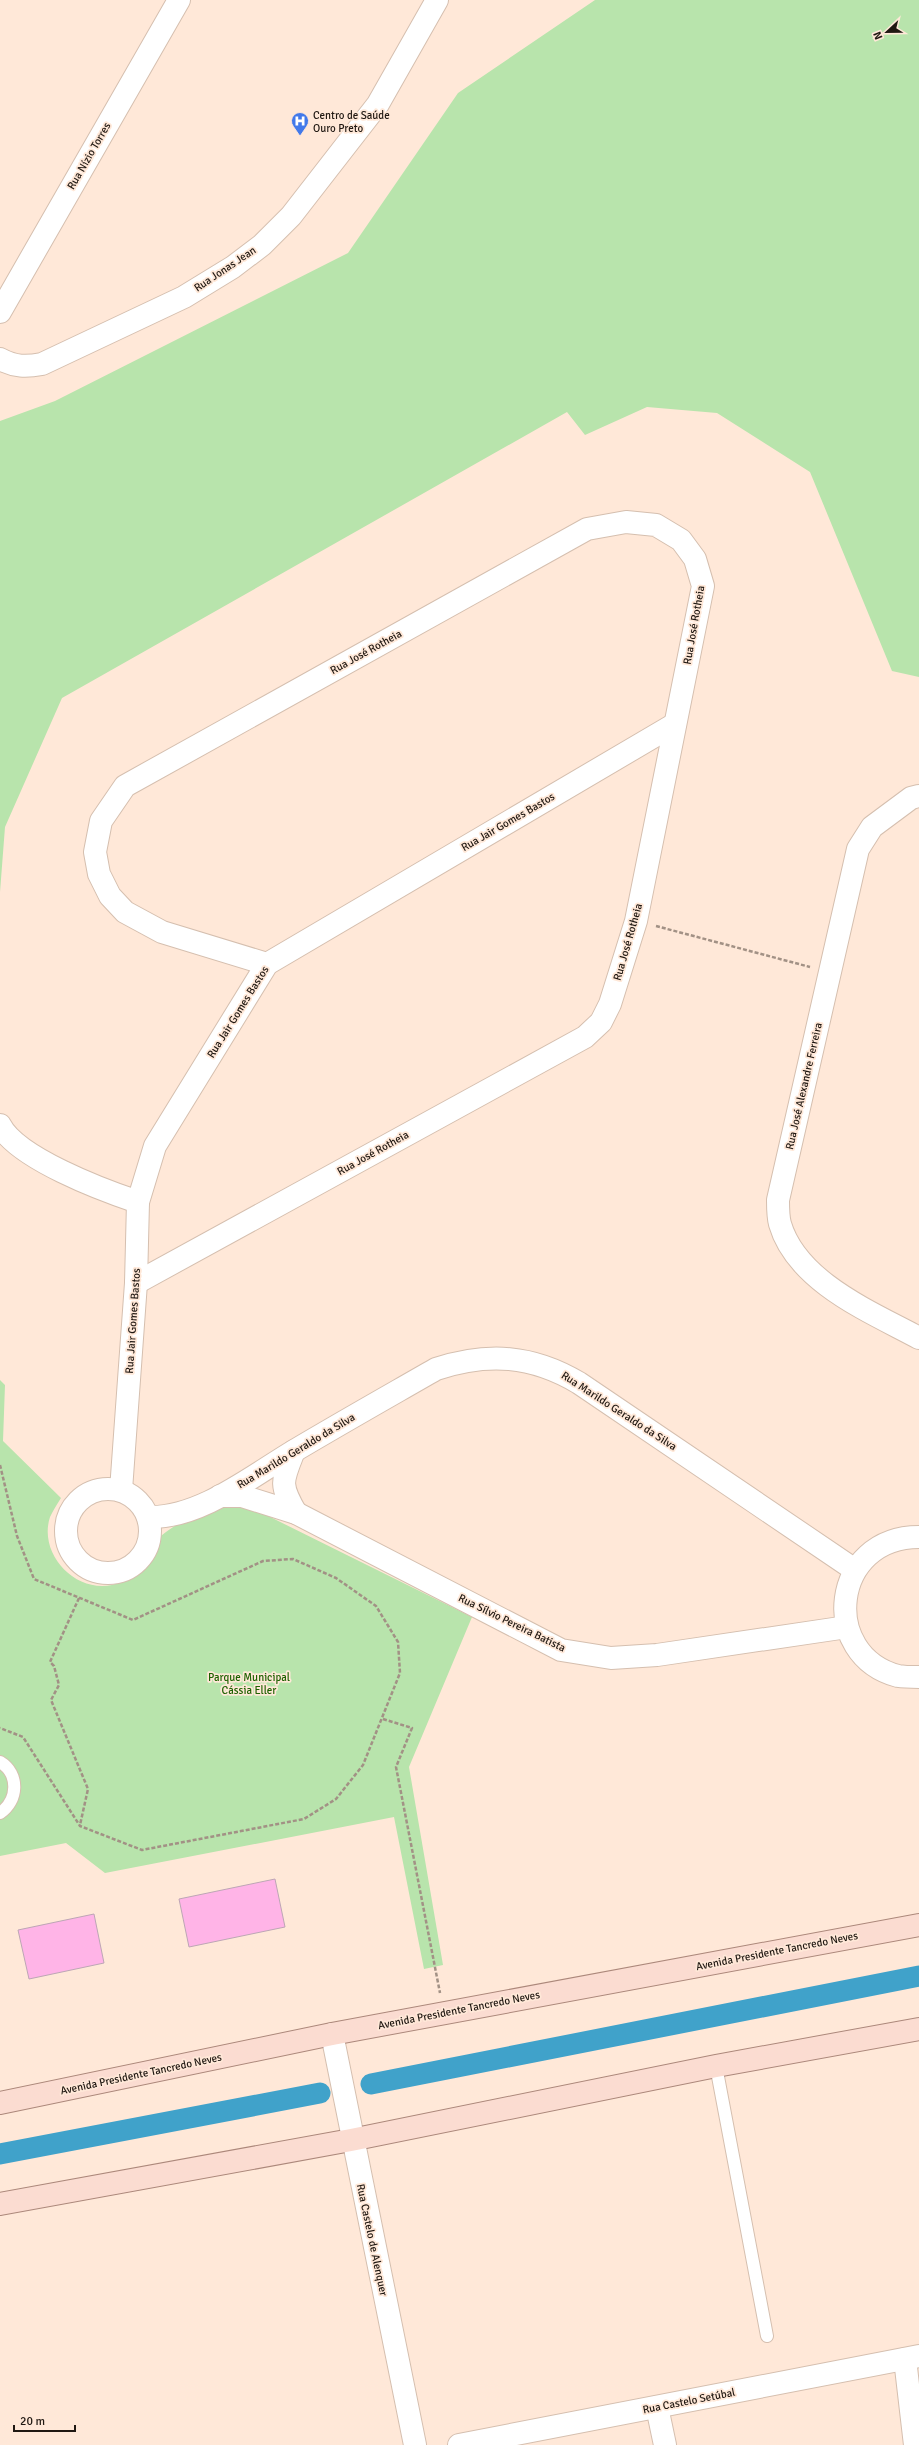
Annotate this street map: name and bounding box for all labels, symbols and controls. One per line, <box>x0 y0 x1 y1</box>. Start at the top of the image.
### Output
north arrow <box>867 12 907 52</box>
text: N <box>871 30 886 42</box>
place label: Centro de Saúde Ouro Preto <box>313 109 390 135</box>
hospital icon: Centro de Saúde Ouro Preto <box>290 111 310 136</box>
street label: Rua Nízio Torres <box>65 120 114 192</box>
street label: Rua Jonas Jean <box>192 244 258 294</box>
street label: Rua José Rotheia <box>681 584 707 665</box>
street label: Rua José Rotheia <box>328 627 404 677</box>
street label: Rua Jair Gomes Bastos <box>459 790 557 854</box>
street label: Rua José Rotheia <box>611 901 645 982</box>
street label: Rua Jair Gomes Bastos <box>204 964 272 1060</box>
street label: Rua José Alexandre Ferreira <box>783 1021 825 1151</box>
street label: Rua José Rotheia <box>335 1128 411 1178</box>
street label: Rua Jair Gomes Bastos <box>123 1268 143 1374</box>
street label: Rua Marildo Geraldo da Silva <box>559 1369 680 1453</box>
street label: Rua Marildo Geraldo da Silva <box>235 1410 358 1491</box>
street label: Rua Sílvio Pereira Batista <box>456 1591 568 1655</box>
park label: Parque Municipal Cássia Eller <box>208 1671 290 1697</box>
street label: Avenida Presidente Tancredo Neves <box>695 1929 859 1973</box>
street label: Avenida Presidente Tancredo Neves <box>377 1988 541 2032</box>
street label: Avenida Presidente Tancredo Neves <box>59 2050 223 2097</box>
street label: Rua Castelo de Alenquer <box>354 2183 390 2297</box>
street label: Rua Castelo Setúbal <box>642 2386 736 2416</box>
scale bar <box>14 2407 75 2433</box>
text: 20 m <box>20 2414 45 2429</box>

